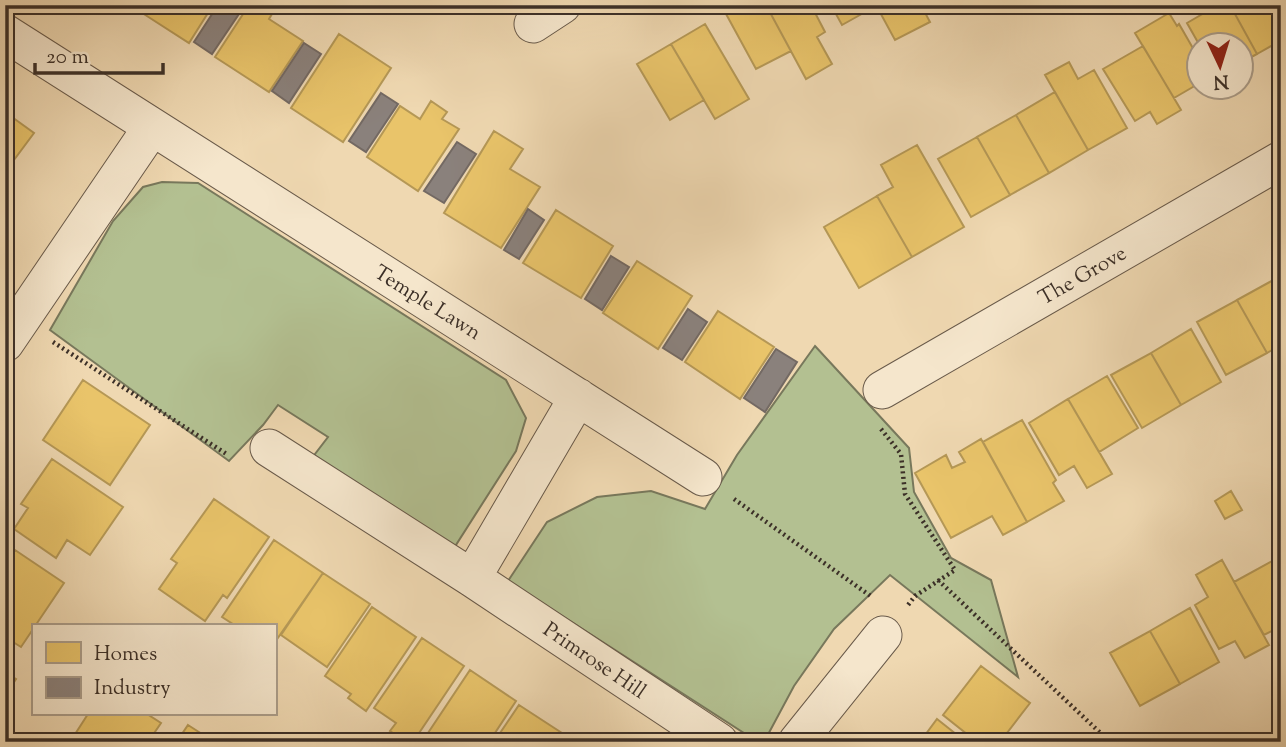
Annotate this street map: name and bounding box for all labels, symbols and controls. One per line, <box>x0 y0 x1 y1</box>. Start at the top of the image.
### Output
scale bar <box>35 32 163 76</box>
north arrow <box>1184 32 1254 102</box>
text: 20 m <box>46 43 89 73</box>
text: N <box>1213 66 1230 94</box>
street label: The Grove <box>1033 239 1133 314</box>
street label: Temple Lawn <box>367 259 486 349</box>
street label: Primrose Hill <box>536 616 652 707</box>
legend <box>32 624 276 716</box>
text: Homes <box>94 640 157 670</box>
text: Industry <box>94 674 171 704</box>

